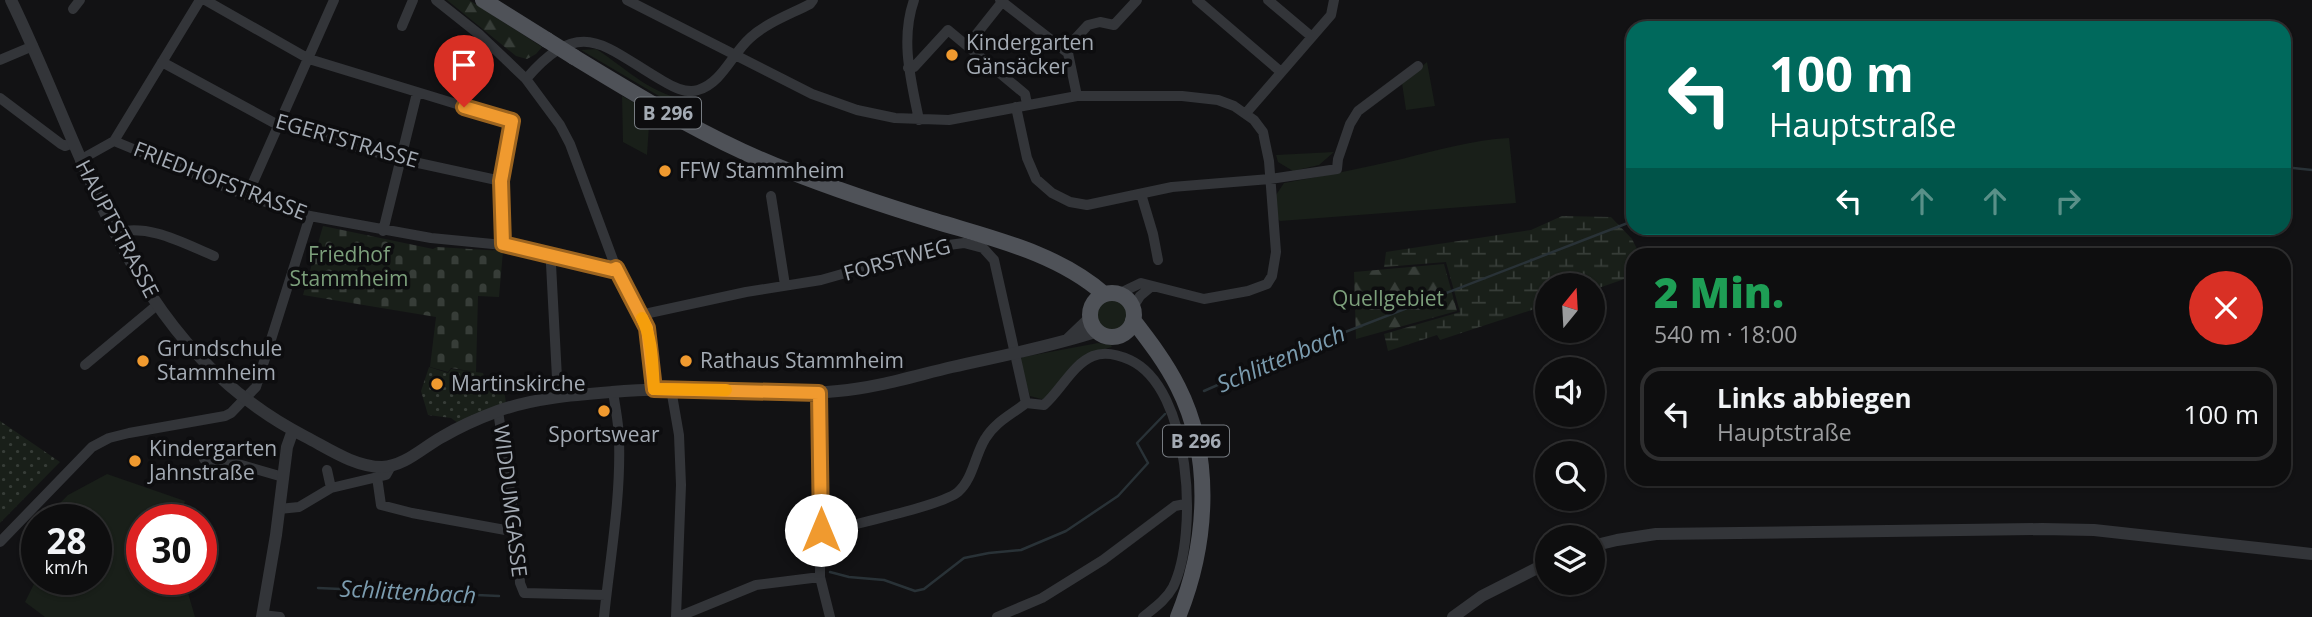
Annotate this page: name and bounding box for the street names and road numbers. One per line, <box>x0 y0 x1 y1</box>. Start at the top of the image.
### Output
road number: B 296 <box>635 97 701 128</box>
street label: EGERTSTRASSE <box>273 106 422 174</box>
street label: FRIEDHOFSTRASSE <box>130 134 311 226</box>
street label: HAUPTSTRASSE <box>70 155 166 302</box>
street label: FORSTWEG <box>840 231 953 287</box>
street label: WIDDUMGASSE <box>488 423 534 579</box>
road number: B 296 <box>1163 426 1229 456</box>

